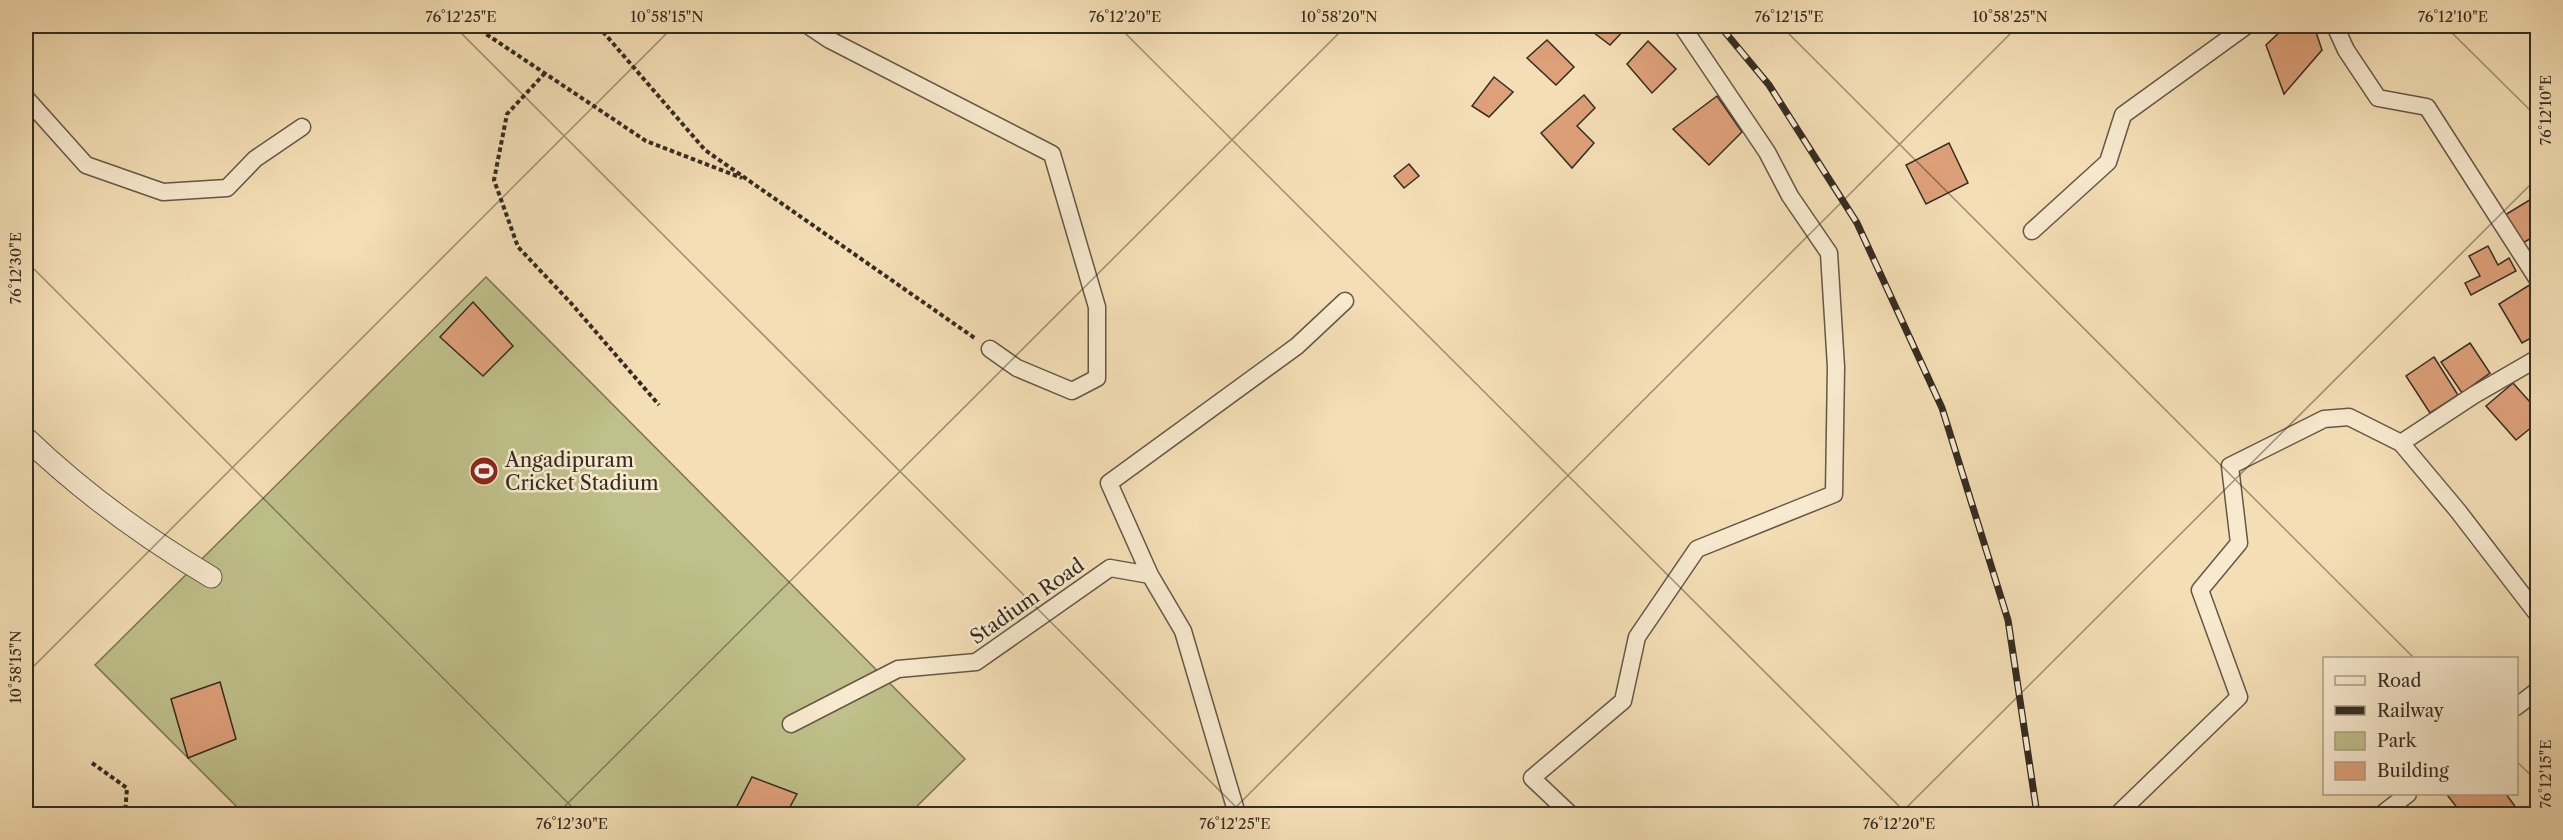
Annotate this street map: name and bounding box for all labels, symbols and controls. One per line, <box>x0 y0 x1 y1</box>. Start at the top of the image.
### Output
text: 76°12'25"E <box>425 7 497 26</box>
text: 10°58'15"N <box>630 7 704 26</box>
text: 76°12'20"E <box>1089 7 1161 26</box>
text: 10°58'20"N <box>1300 7 1378 26</box>
text: 76°12'15"E <box>1754 7 1824 26</box>
text: 10°58'25"N <box>1972 7 2048 26</box>
text: 76°12'10"E <box>2418 7 2488 26</box>
text: 76°12'10"E <box>2536 75 2555 145</box>
text: 76°12'30"E <box>6 232 25 304</box>
place label: Angadipuram Cricket Stadium <box>504 448 659 495</box>
sports icon: Angadipuram Cricket Stadium <box>468 455 500 487</box>
street label: Stadium Road <box>965 553 1089 649</box>
text: 10°58'15"N <box>6 630 25 704</box>
legend <box>2323 657 2518 795</box>
text: Road <box>2377 670 2422 692</box>
text: Railway <box>2377 700 2445 722</box>
text: Park <box>2377 730 2418 752</box>
text: 76°12'15"E <box>2536 739 2555 809</box>
text: Building <box>2377 760 2449 782</box>
text: 76°12'30"E <box>536 814 608 833</box>
text: 76°12'25"E <box>1199 814 1271 833</box>
text: 76°12'20"E <box>1863 814 1935 833</box>

